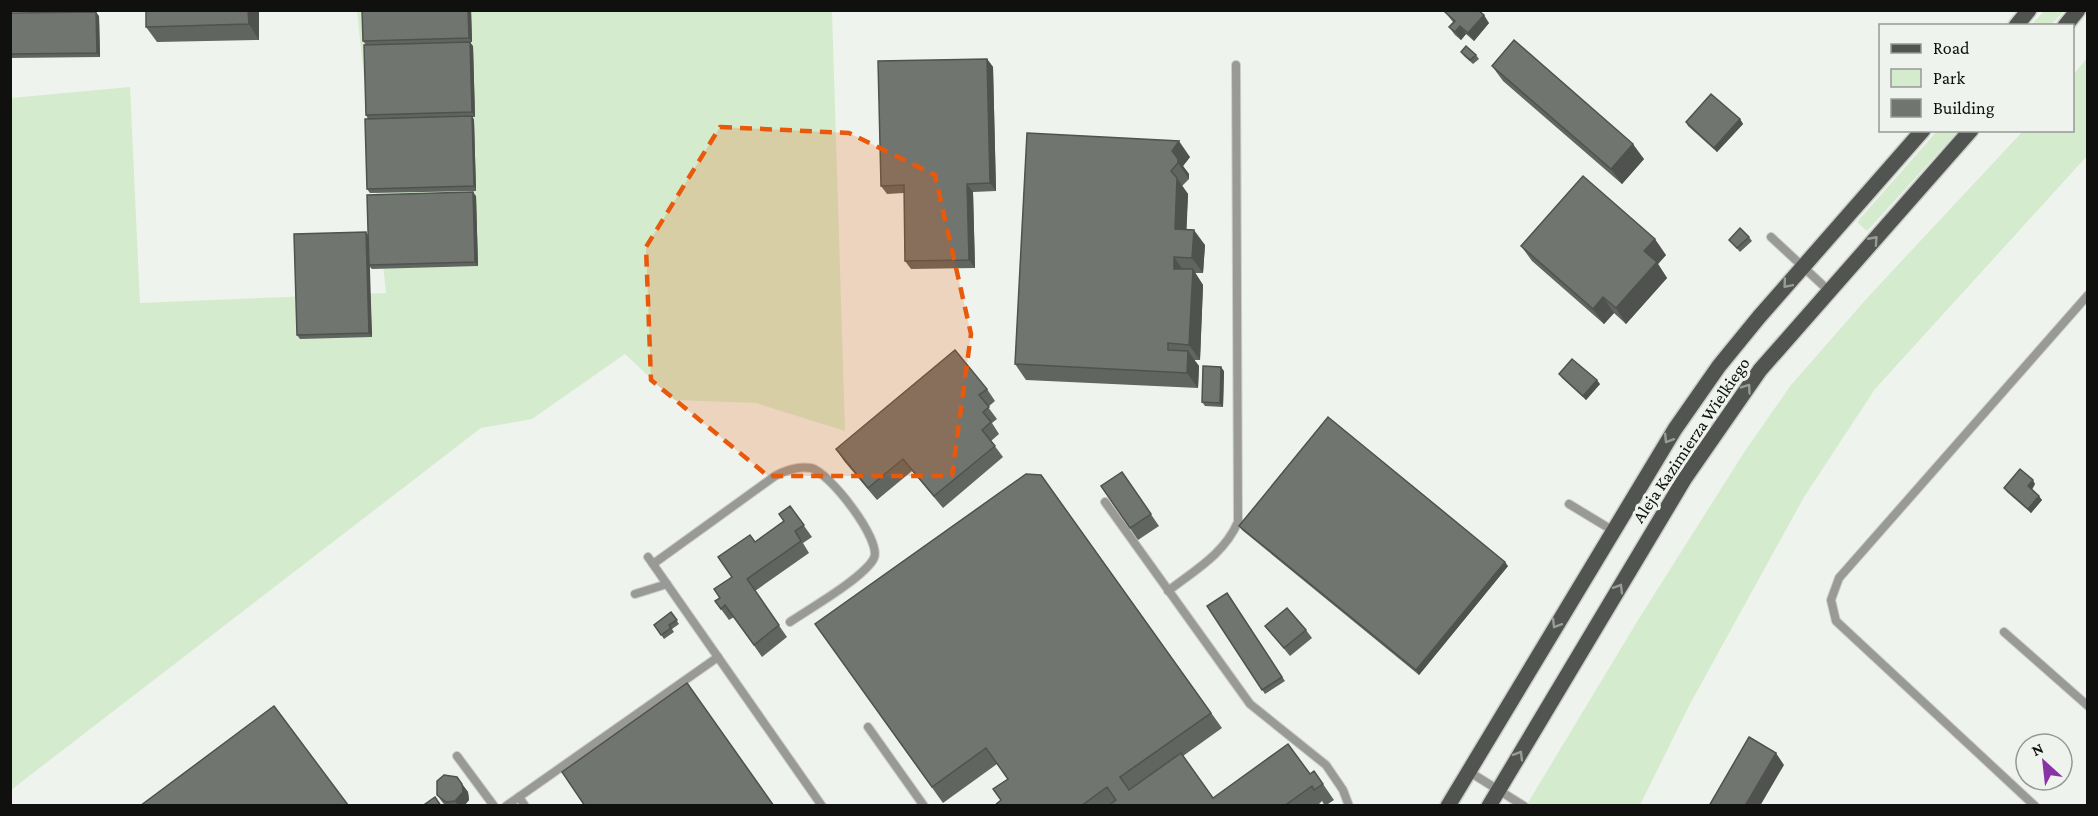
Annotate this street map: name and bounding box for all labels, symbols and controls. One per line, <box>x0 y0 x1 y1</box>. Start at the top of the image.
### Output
legend <box>1879 24 2074 132</box>
text: Road <box>1933 38 1970 58</box>
text: Park <box>1933 68 1965 88</box>
text: Building <box>1933 98 1995 118</box>
one-way arrow <box>1867 236 1878 247</box>
one-way arrow <box>1783 277 1794 288</box>
street label: Aleja Kazimierza Wielkiego <box>1628 354 1755 527</box>
one-way arrow <box>1740 384 1751 395</box>
one-way arrow <box>1664 433 1676 443</box>
one-way arrow <box>1612 584 1624 594</box>
one-way arrow <box>1552 618 1564 628</box>
north arrow <box>2014 732 2074 792</box>
text: N <box>2029 739 2046 759</box>
one-way arrow <box>1512 751 1524 761</box>

